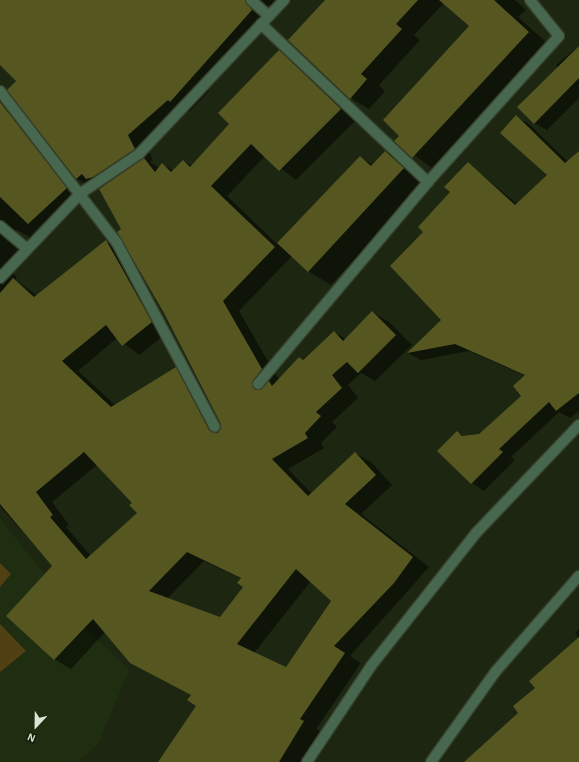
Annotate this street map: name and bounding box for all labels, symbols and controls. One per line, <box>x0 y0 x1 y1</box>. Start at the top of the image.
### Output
north arrow <box>16 706 56 746</box>
text: N <box>26 731 37 744</box>

